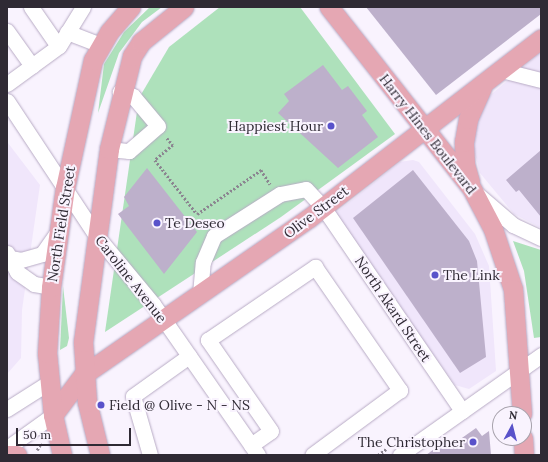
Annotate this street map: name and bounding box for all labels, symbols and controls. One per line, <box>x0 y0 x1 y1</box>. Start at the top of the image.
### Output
street label: Harry Hines Boulevard <box>376 71 480 197</box>
place label: Happiest Hour <box>228 118 323 134</box>
marker: Happiest Hour <box>326 121 336 131</box>
street label: North Field Street <box>44 165 78 283</box>
street label: Olive Street <box>280 182 352 242</box>
place label: Te Deseo <box>165 215 225 231</box>
marker: Te Deseo <box>152 218 162 228</box>
street label: Caroline Avenue <box>92 232 170 326</box>
street label: North Akard Street <box>351 253 435 365</box>
place label: The Link <box>443 267 500 283</box>
marker: The Link <box>430 270 440 280</box>
place label: Field @ Olive - N - NS <box>109 397 250 413</box>
marker: Field @ Olive - N - NS <box>96 400 106 410</box>
north arrow <box>492 406 532 446</box>
text: N <box>508 408 518 423</box>
scale bar <box>18 420 133 446</box>
text: 50 m <box>23 427 51 442</box>
place label: The Christopher <box>358 434 465 450</box>
marker: The Christopher <box>468 437 478 447</box>

